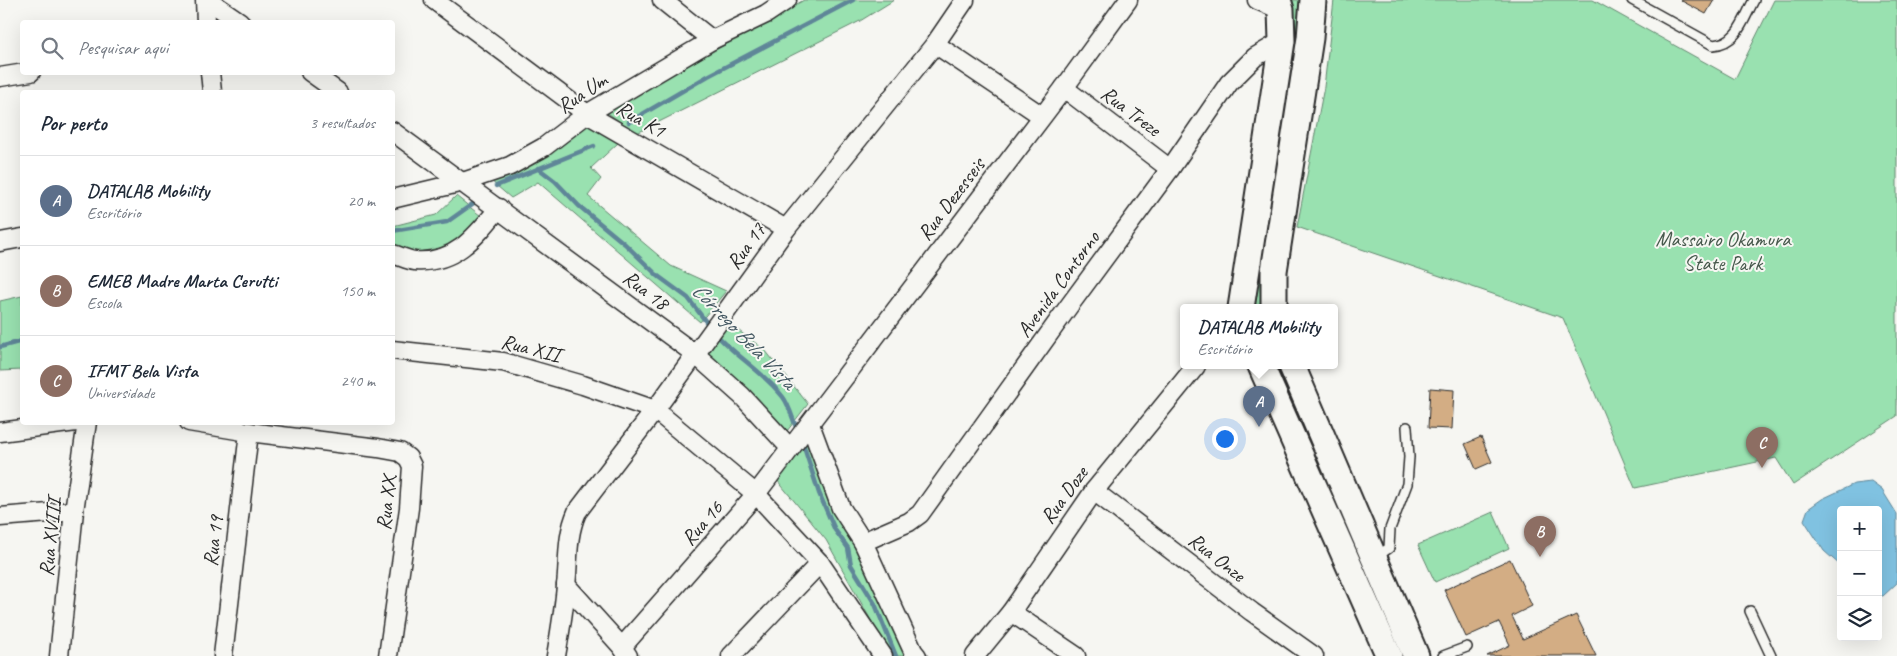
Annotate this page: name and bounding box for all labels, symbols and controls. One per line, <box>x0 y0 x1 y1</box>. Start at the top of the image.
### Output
search box <box>20 20 395 75</box>
icon: search <box>38 34 66 62</box>
text: Pesquisar aqui <box>78 36 168 60</box>
street label: Rua Um <box>552 66 614 119</box>
street label: Rua Treze <box>1096 80 1168 143</box>
street label: Rua K1 <box>612 95 671 144</box>
text: Por perto <box>40 110 107 136</box>
text: 3 resultados <box>310 113 375 133</box>
street label: Rua Dezesseis <box>912 151 992 245</box>
text: DATALAB Mobility <box>87 179 209 203</box>
text: A <box>52 191 60 211</box>
text: 20 m <box>348 191 375 211</box>
text: Escritório <box>87 203 141 223</box>
street label: Rua 17 <box>721 217 772 274</box>
street label: Avenida Contorno <box>1011 224 1106 342</box>
park label: Massairo Okamura State Park <box>1655 226 1792 276</box>
street label: Rua 18 <box>618 264 676 317</box>
text: EMEB Madre Marta Cerutti <box>87 269 277 293</box>
water label: Córrego Bela Vista <box>686 277 804 397</box>
text: B <box>52 281 60 301</box>
text: 150 m <box>341 281 375 301</box>
text: Escola <box>87 293 121 313</box>
popup <box>1180 304 1338 369</box>
text: DATALAB Mobility <box>1198 315 1320 339</box>
street label: Rua XII <box>499 328 568 369</box>
text: Escritório <box>1198 339 1252 359</box>
text: IFMT Bela Vista <box>87 359 198 383</box>
text: C <box>52 371 60 391</box>
text: 240 m <box>341 371 375 391</box>
text: Universidade <box>87 383 154 403</box>
pin: A <box>1243 386 1275 427</box>
your location <box>1212 426 1238 452</box>
pin: C <box>1746 427 1778 468</box>
street label: Rua Doze <box>1034 459 1095 529</box>
street label: Rua XX <box>370 472 402 531</box>
street label: Rua XVIII <box>33 492 68 577</box>
street label: Rua 16 <box>676 495 729 551</box>
map controls <box>1837 506 1882 641</box>
button: + <box>1837 506 1882 551</box>
street label: Rua 19 <box>197 513 229 568</box>
pin: B <box>1524 516 1556 557</box>
street label: Rua Onze <box>1183 527 1252 588</box>
button: − <box>1837 551 1882 596</box>
button: layers <box>1837 596 1882 641</box>

